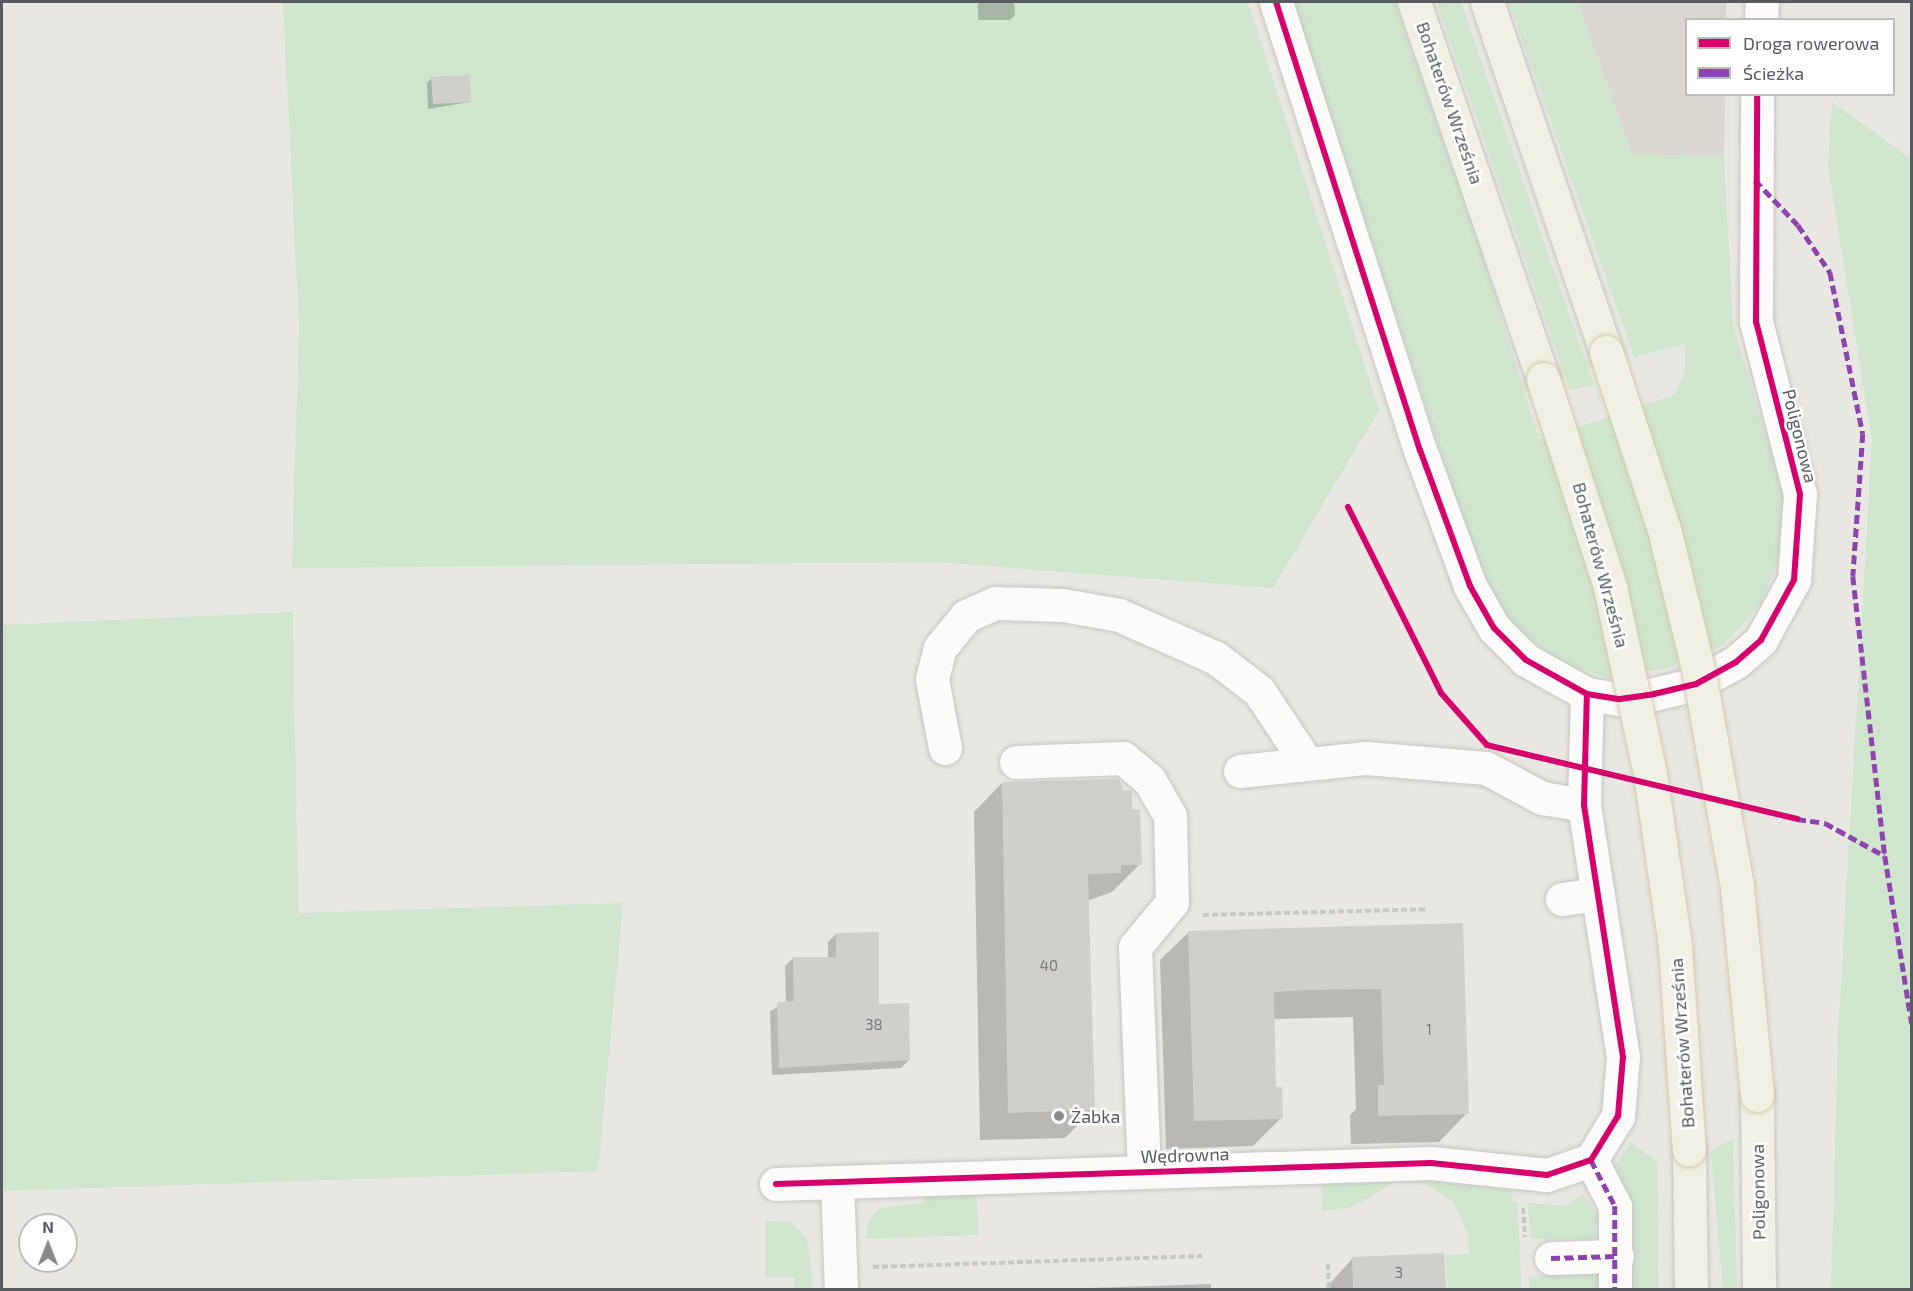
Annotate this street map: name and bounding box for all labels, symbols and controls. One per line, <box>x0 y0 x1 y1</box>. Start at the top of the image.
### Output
legend <box>1685 18 1895 96</box>
street label: Bohaterów Września <box>1412 19 1488 187</box>
text: Droga rowerowa <box>1743 32 1879 54</box>
text: Ścieżka <box>1743 62 1804 84</box>
street label: Poligonowa <box>1778 387 1822 485</box>
street label: Bohaterów Września <box>1568 480 1634 650</box>
house number: 40 <box>1040 957 1058 975</box>
street label: Bohaterów Września <box>1665 957 1699 1129</box>
house number: 38 <box>865 1016 883 1034</box>
house number: 1 <box>1426 1021 1432 1039</box>
place label: Żabka <box>1071 1105 1120 1127</box>
marker: Żabka <box>1052 1109 1066 1123</box>
street label: Wędrowna <box>1140 1143 1230 1167</box>
street label: Poligonowa <box>1746 1144 1770 1240</box>
north arrow <box>18 1213 78 1273</box>
text: N <box>42 1217 54 1236</box>
house number: 3 <box>1395 1264 1403 1282</box>

